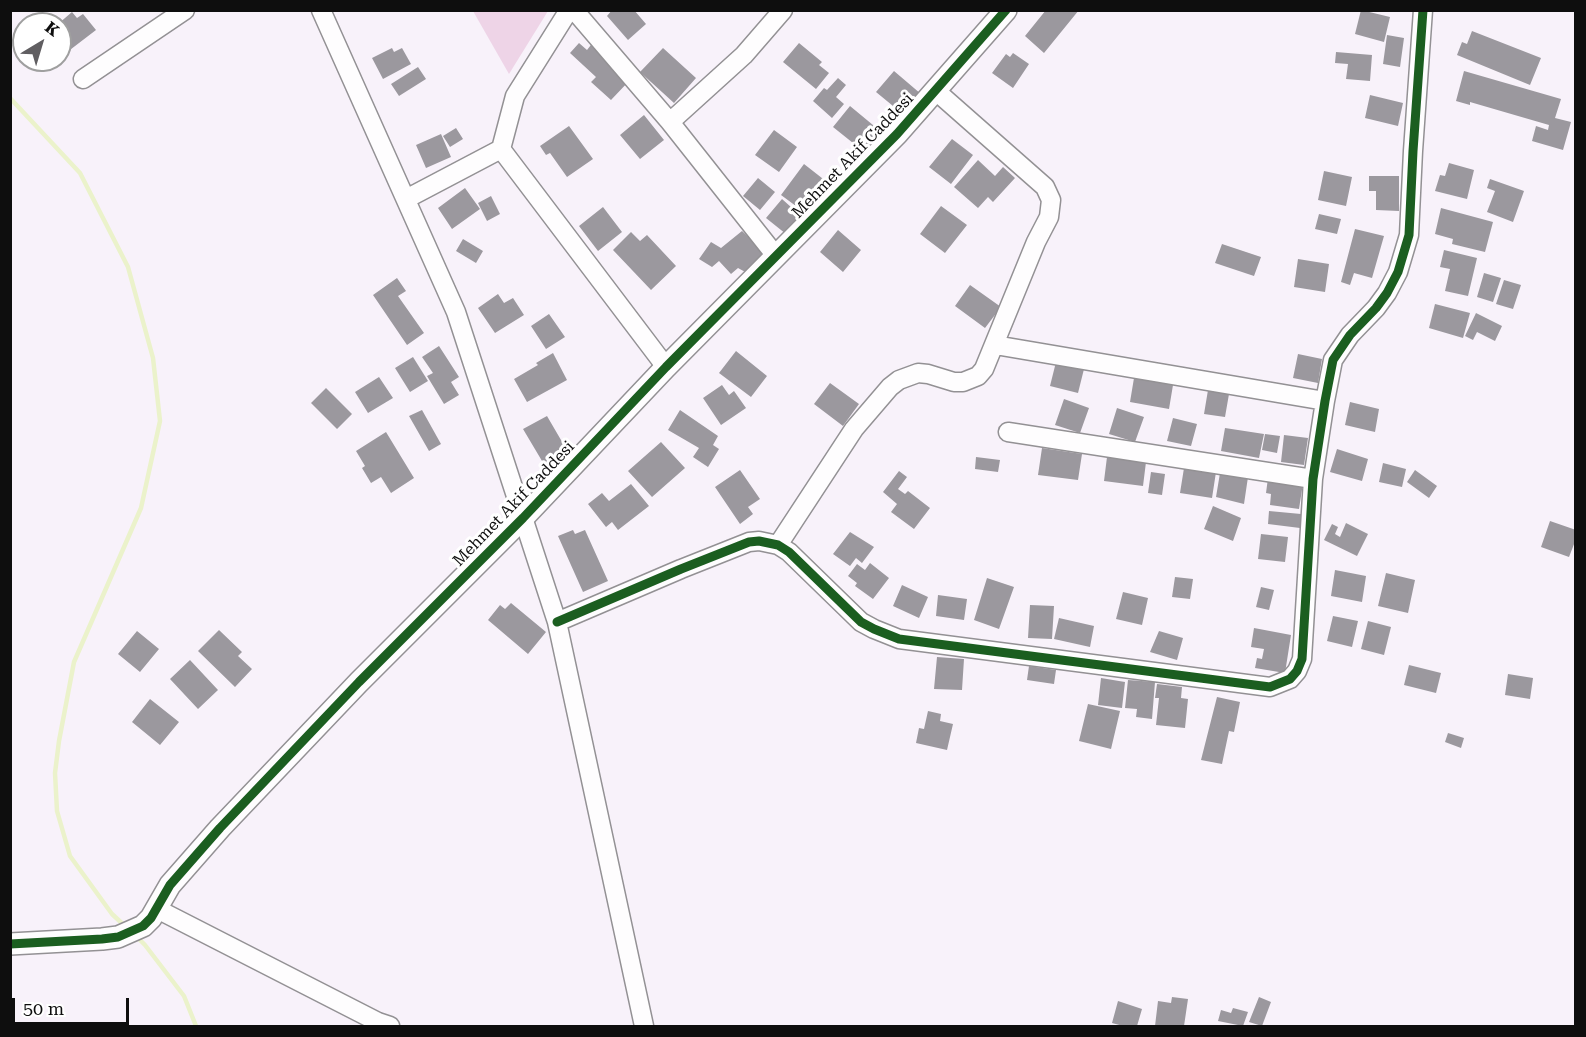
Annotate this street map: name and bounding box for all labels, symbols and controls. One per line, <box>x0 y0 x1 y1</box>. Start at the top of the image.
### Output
north arrow <box>12 12 72 72</box>
text: K <box>41 18 63 40</box>
street label: Mehmet Akif Caddesi <box>788 90 918 222</box>
street label: Mehmet Akif Caddesi <box>449 438 579 570</box>
scale bar <box>15 986 132 1024</box>
text: 50 m <box>23 998 64 1019</box>

